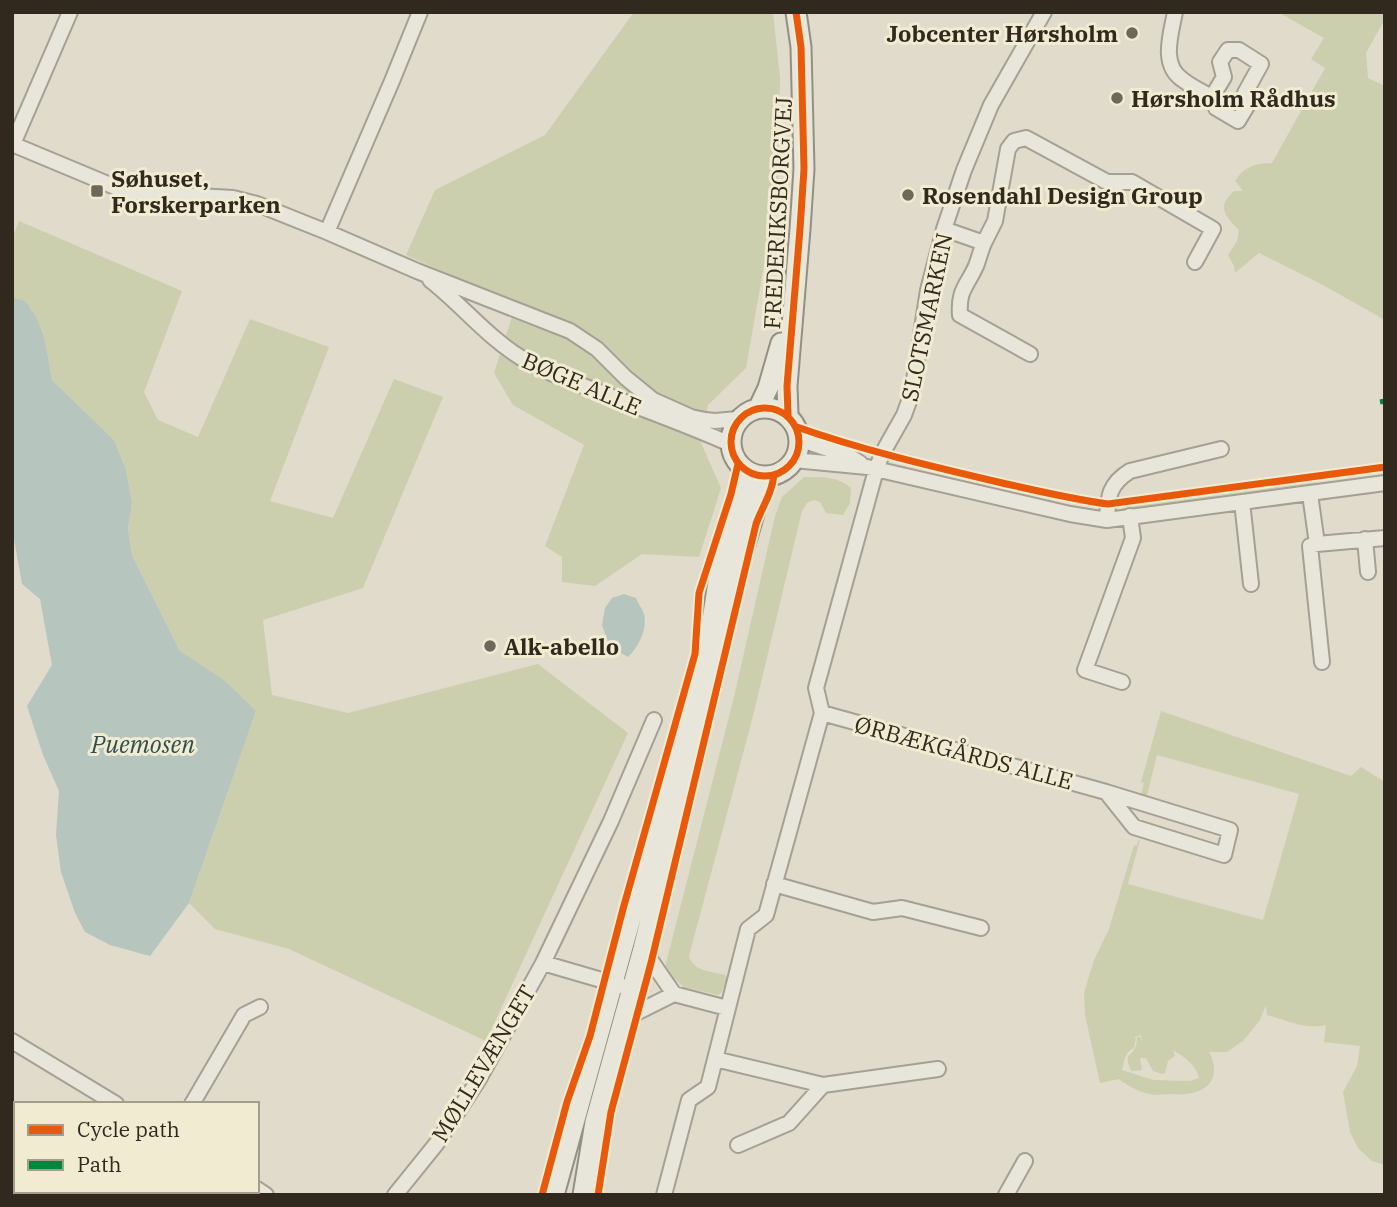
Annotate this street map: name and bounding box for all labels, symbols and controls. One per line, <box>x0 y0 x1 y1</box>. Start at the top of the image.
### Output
place label: Jobcenter Hørsholm <box>887 18 1118 48</box>
marker: Jobcenter Hørsholm <box>1124 25 1140 41</box>
place label: Hørsholm Rådhus <box>1131 83 1336 113</box>
marker: Hørsholm Rådhus <box>1109 90 1125 106</box>
street label: FREDERIKSBORGVEJ <box>756 96 798 330</box>
place label: Søhuset, Forskerparken <box>111 163 281 219</box>
place label: Rosendahl Design Group <box>922 180 1203 210</box>
marker: Søhuset, Forskerparken <box>89 183 105 199</box>
marker: Rosendahl Design Group <box>900 187 916 203</box>
street label: SLOTSMARKEN <box>893 230 959 404</box>
street label: BØGE ALLE <box>518 344 646 422</box>
place label: Alk-abello <box>504 631 619 661</box>
marker: Alk-abello <box>482 638 498 654</box>
street label: ØRBÆKGÅRDS ALLE <box>851 708 1077 796</box>
water label: Puemosen <box>90 728 195 760</box>
street label: MØLLEVÆNGET <box>424 979 542 1147</box>
legend <box>14 1102 259 1193</box>
text: Cycle path <box>77 1115 180 1143</box>
text: Path <box>77 1150 122 1178</box>

